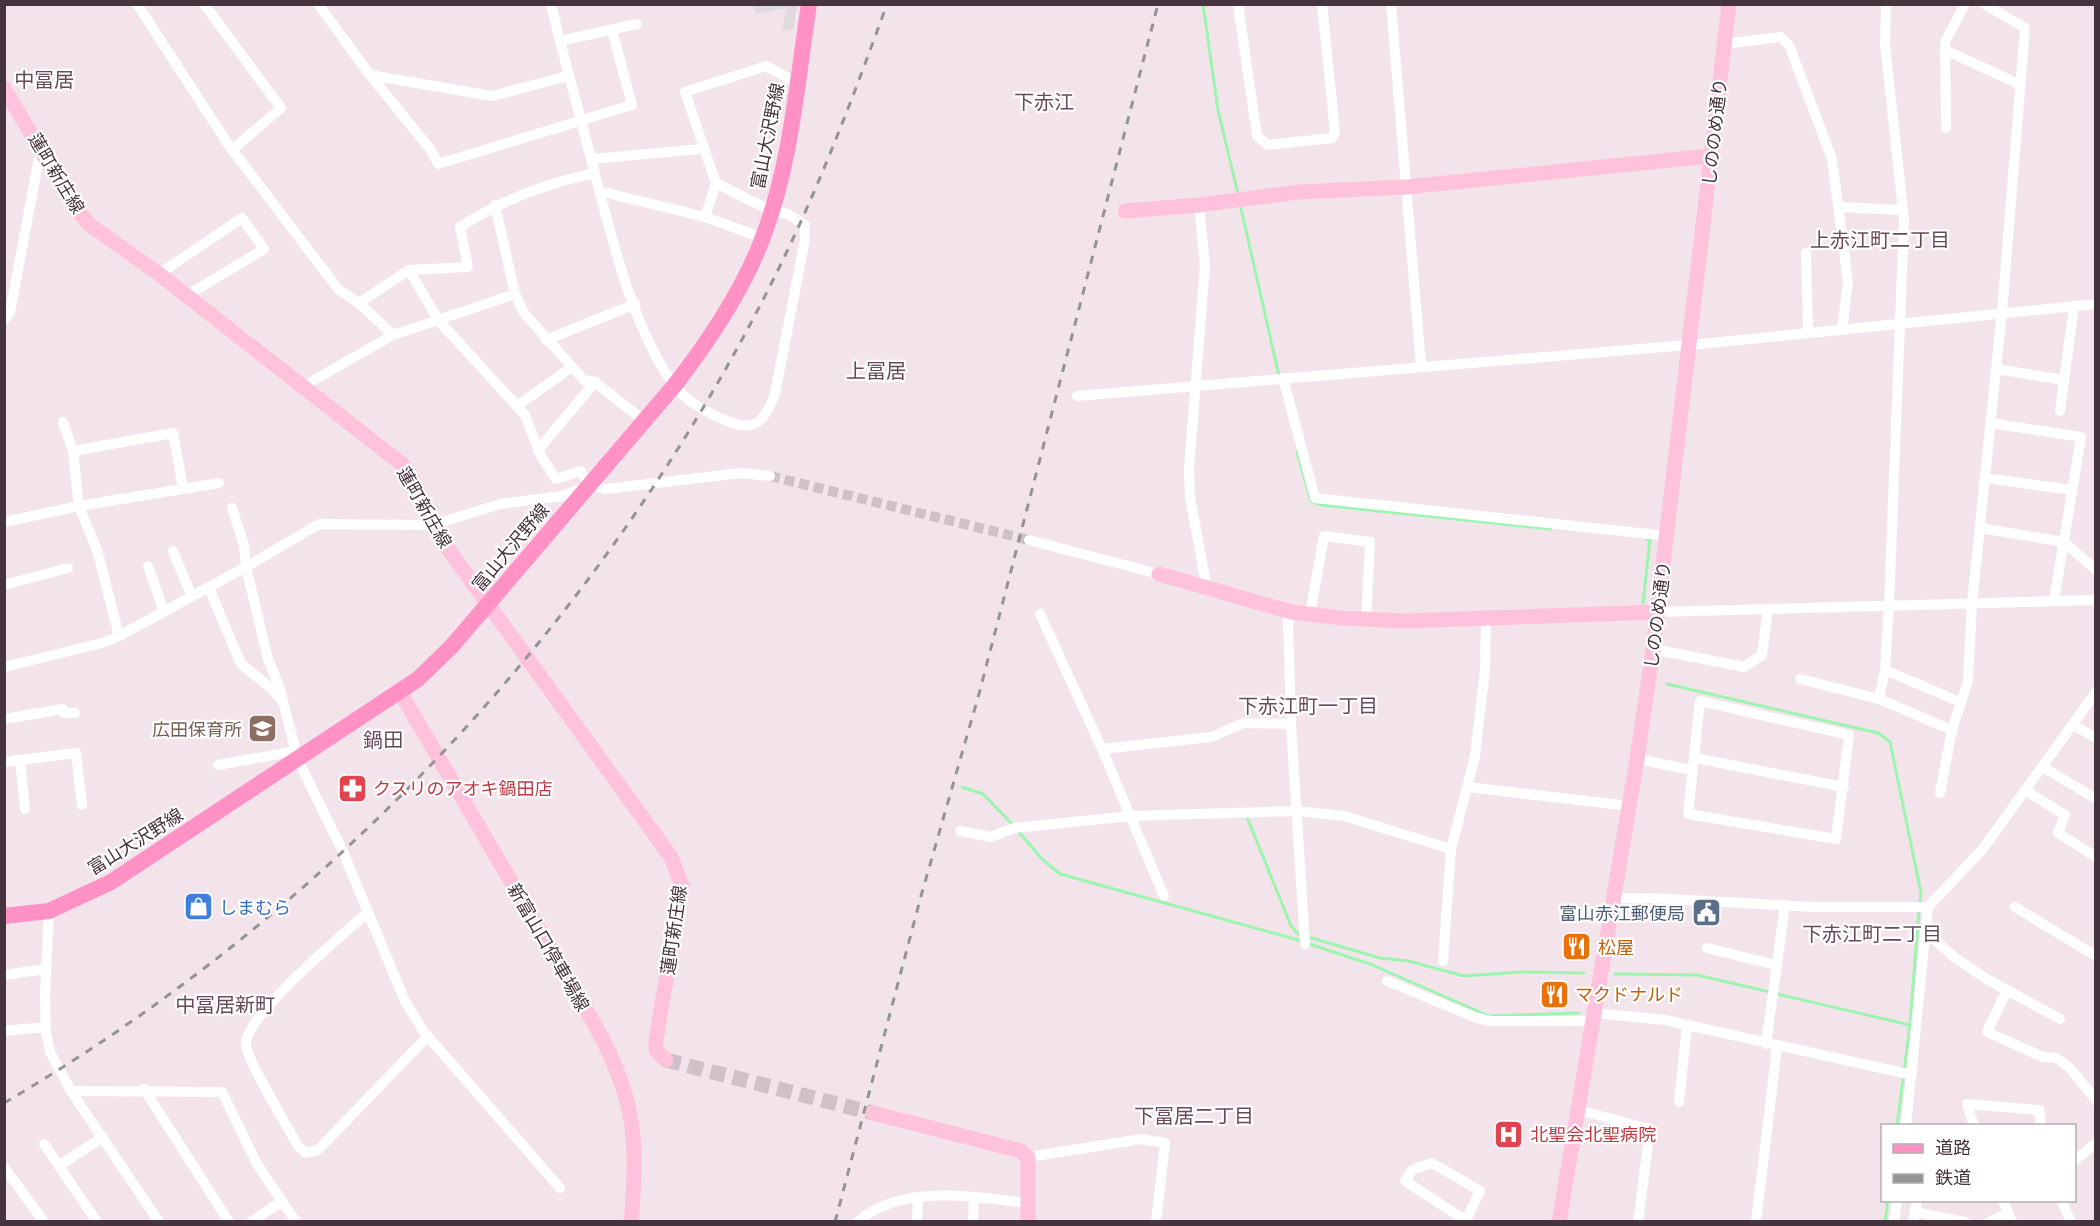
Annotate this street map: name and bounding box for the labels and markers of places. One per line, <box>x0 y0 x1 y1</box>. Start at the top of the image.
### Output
school or university icon: 広田保育所 <box>247 713 279 745</box>
place label: 広田保育所 <box>152 718 242 740</box>
pharmacy icon: クスリのアオキ鍋田店 <box>336 772 368 804</box>
place label: クスリのアオキ鍋田店 <box>373 777 552 799</box>
shop icon: しまむら <box>182 891 214 923</box>
place label: しまむら <box>219 896 291 918</box>
public building icon: 富山赤江郵便局 <box>1690 897 1722 929</box>
place label: 富山赤江郵便局 <box>1559 902 1685 924</box>
restaurant icon: 松屋 <box>1561 931 1593 963</box>
place label: 松屋 <box>1598 936 1634 958</box>
restaurant icon: マクドナルド <box>1538 978 1570 1010</box>
place label: マクドナルド <box>1575 983 1683 1005</box>
hospital icon: 北聖会北聖病院 <box>1493 1118 1525 1150</box>
place label: 北聖会北聖病院 <box>1530 1123 1656 1145</box>

